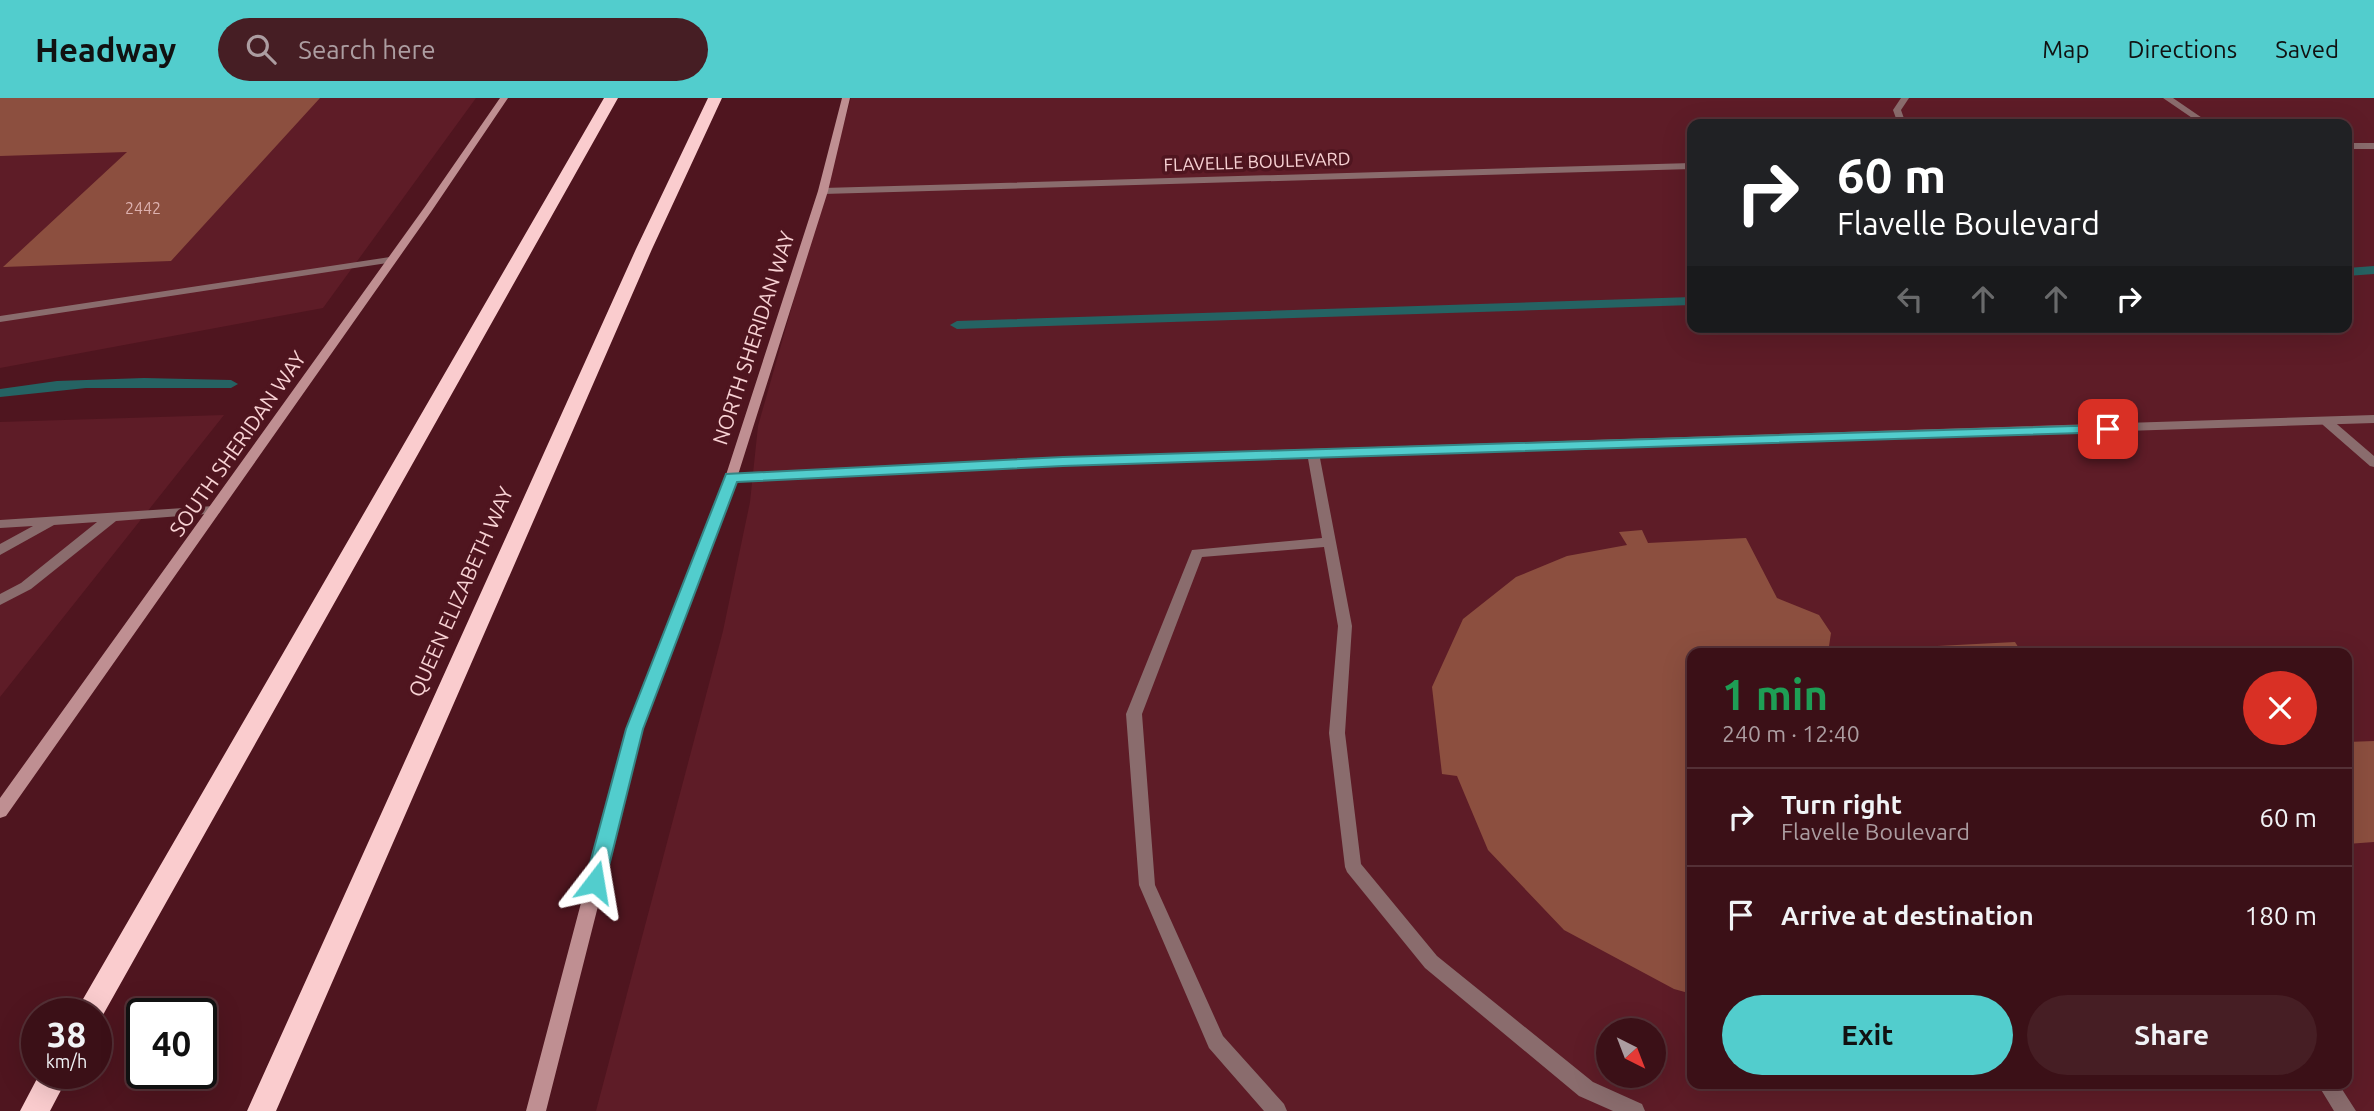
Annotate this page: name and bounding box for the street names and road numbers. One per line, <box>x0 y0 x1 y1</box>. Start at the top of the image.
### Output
street label: FLAVELLE BOULEVARD <box>1163 148 1351 174</box>
street label: NORTH SHERIDAN WAY <box>707 228 799 447</box>
street label: SOUTH SHERIDAN WAY <box>164 346 310 541</box>
street label: QUEEN ELIZABETH WAY <box>403 483 517 700</box>

